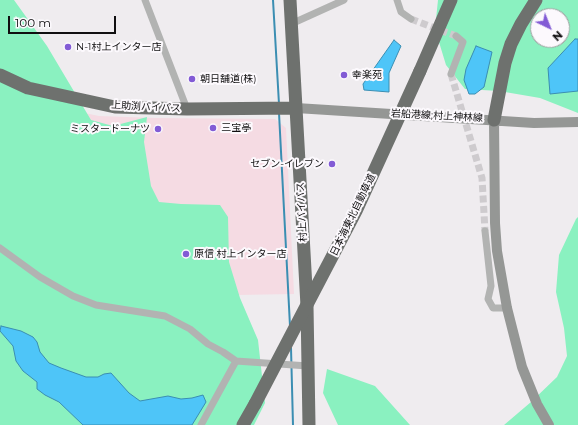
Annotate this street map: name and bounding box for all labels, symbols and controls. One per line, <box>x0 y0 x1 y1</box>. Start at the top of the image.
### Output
scale bar <box>10 8 118 34</box>
north arrow <box>530 8 570 48</box>
text: 100 m <box>15 15 51 30</box>
text: N <box>549 28 566 44</box>
place label: N-1村上インター店 <box>76 41 161 53</box>
marker: N-1村上インター店 <box>63 42 73 52</box>
place label: 幸楽苑 <box>352 69 382 81</box>
marker: 幸楽苑 <box>339 70 349 80</box>
place label: 朝日舗道(株) <box>200 73 257 85</box>
marker: 朝日舗道(株) <box>187 74 197 84</box>
street label: 上助渕バイパス <box>111 99 181 115</box>
street label: 岩船港線;村上神林線 <box>391 108 483 124</box>
place label: 三宝亭 <box>221 122 251 134</box>
place label: ミスタードーナツ <box>70 123 150 135</box>
marker: 三宝亭 <box>208 123 218 133</box>
marker: ミスタードーナツ <box>153 124 163 134</box>
place label: セブン-イレブン <box>250 158 324 170</box>
marker: セブン-イレブン <box>327 159 337 169</box>
street label: 日本海東北自動車道 <box>328 172 378 258</box>
street label: 村上バイパス <box>294 182 310 242</box>
place label: 原信 村上インター店 <box>194 248 287 260</box>
marker: 原信 村上インター店 <box>181 249 191 259</box>

